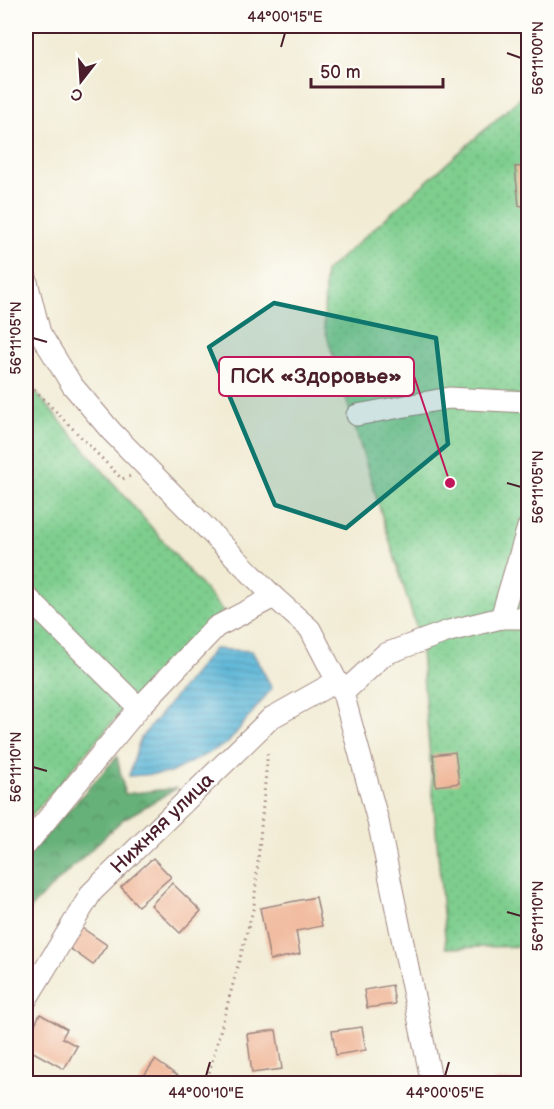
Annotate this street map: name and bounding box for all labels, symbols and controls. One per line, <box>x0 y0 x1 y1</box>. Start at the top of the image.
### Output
text: 44°00'15"E <box>247 8 323 27</box>
text: 56°11'00"N <box>529 21 548 95</box>
north arrow <box>51 51 111 111</box>
scale bar <box>311 51 443 89</box>
text: 50 m <box>320 62 361 83</box>
text: С <box>69 83 85 105</box>
text: 56°11'05"N <box>7 301 26 375</box>
callout: ПСК «Здоровье» <box>219 357 414 396</box>
text: ПСК «Здоровье» <box>230 364 402 389</box>
text: 56°11'05"N <box>529 450 548 524</box>
text: 56°11'10"N <box>7 732 26 802</box>
street label: Нижняя улица <box>106 768 219 879</box>
text: 56°11'10"N <box>529 881 548 951</box>
text: 44°00'10"E <box>168 1084 244 1103</box>
text: 44°00'05"E <box>406 1084 484 1103</box>

